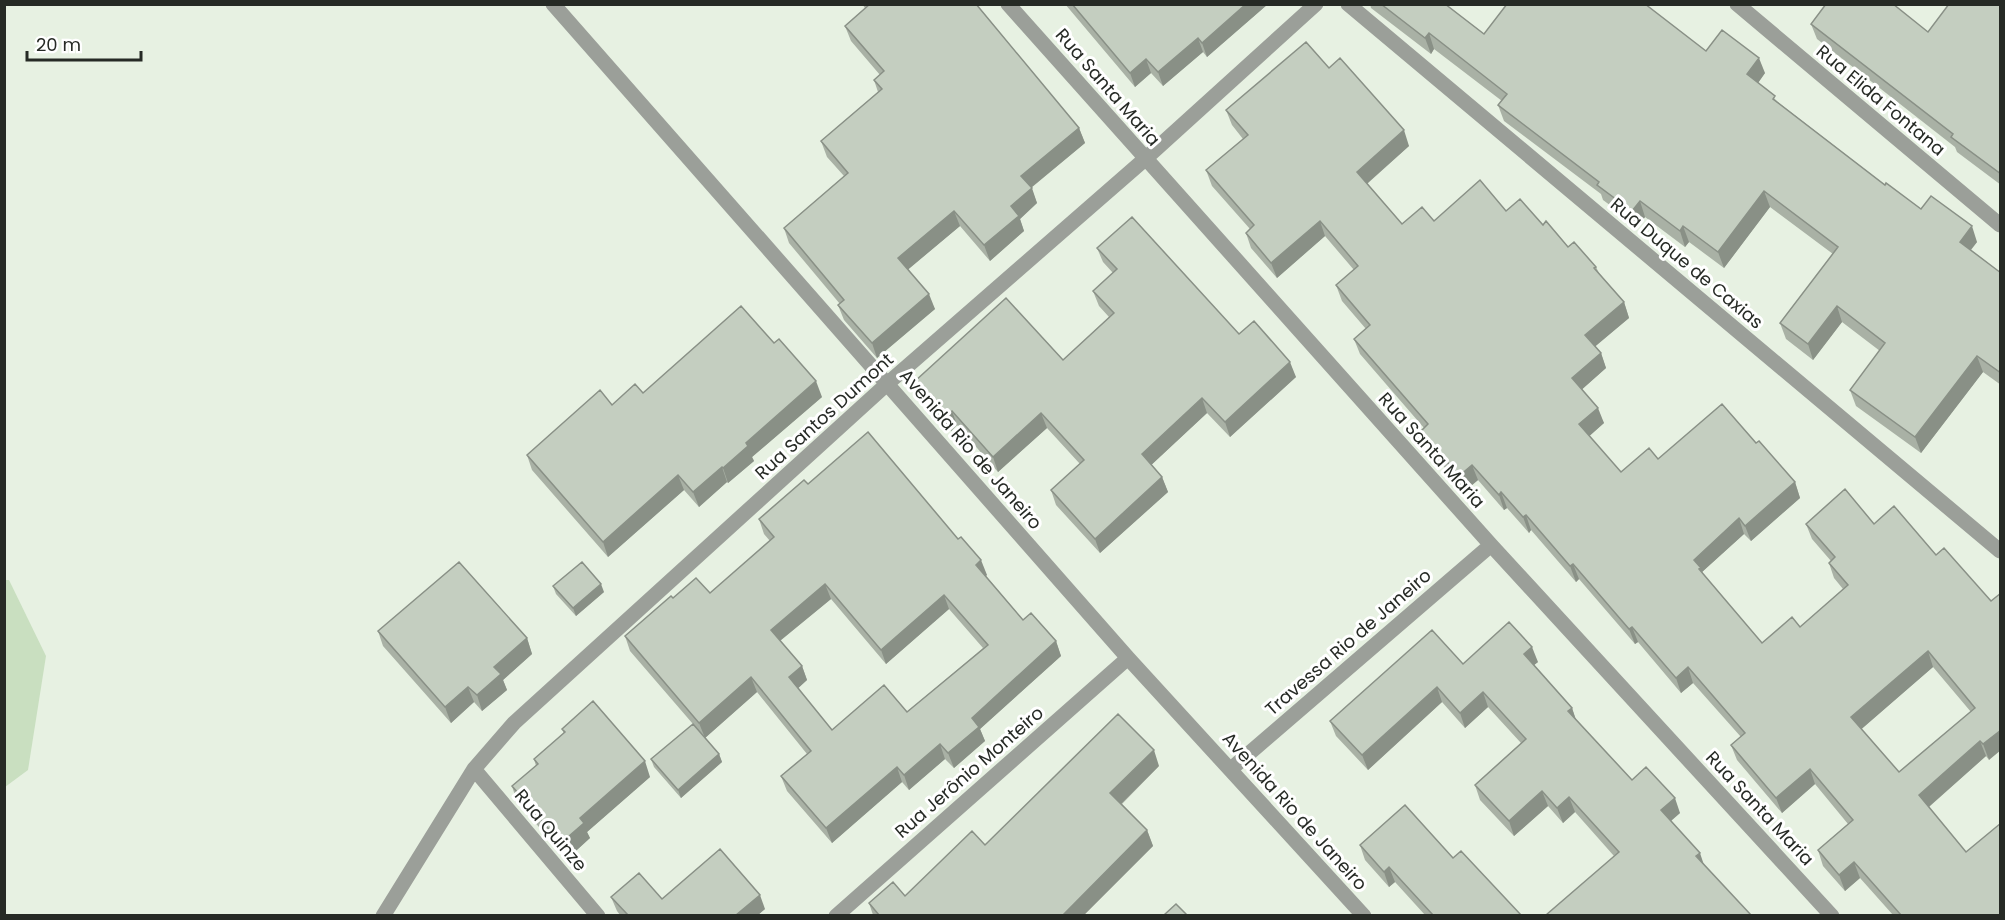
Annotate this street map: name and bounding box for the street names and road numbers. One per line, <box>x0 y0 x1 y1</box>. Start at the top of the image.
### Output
street label: Rua Santa Maria <box>1050 23 1166 151</box>
street label: Rua Elida Fontana <box>1811 39 1951 161</box>
street label: Rua Duque de Caxias <box>1605 192 1769 334</box>
street label: Rua Santos Dumont <box>749 347 899 485</box>
street label: Avenida Rio de Janeiro <box>894 363 1048 535</box>
street label: Rua Santa Maria <box>1373 387 1491 513</box>
street label: Travessa Rio de Janeiro <box>1260 563 1436 721</box>
street label: Rua Jerônio Monteiro <box>889 700 1049 844</box>
street label: Avenida Rio de Janeiro <box>1217 726 1373 896</box>
street label: Rua Santa Maria <box>1700 745 1820 871</box>
street label: Rua Quinze <box>509 783 593 877</box>

